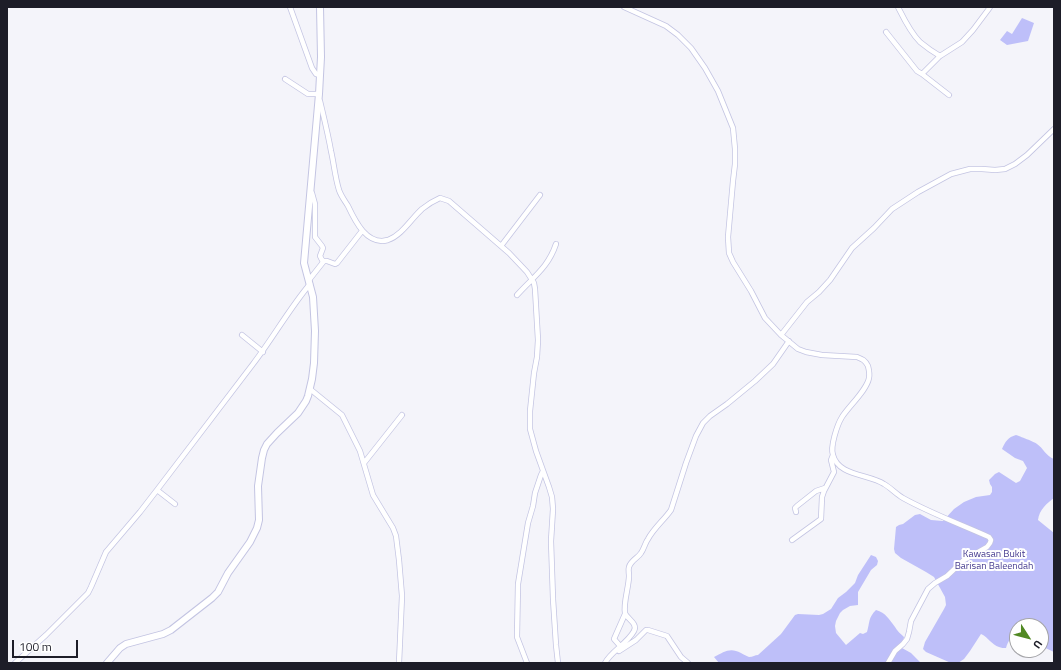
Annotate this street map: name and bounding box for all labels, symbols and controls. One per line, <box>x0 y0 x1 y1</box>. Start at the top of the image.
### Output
park label: Kawasan Bukit Barisan Baleendah <box>955 549 1033 572</box>
north arrow <box>1009 618 1049 658</box>
scale bar <box>14 632 80 658</box>
text: 100 m <box>19 637 52 656</box>
text: U <box>1029 637 1046 652</box>

